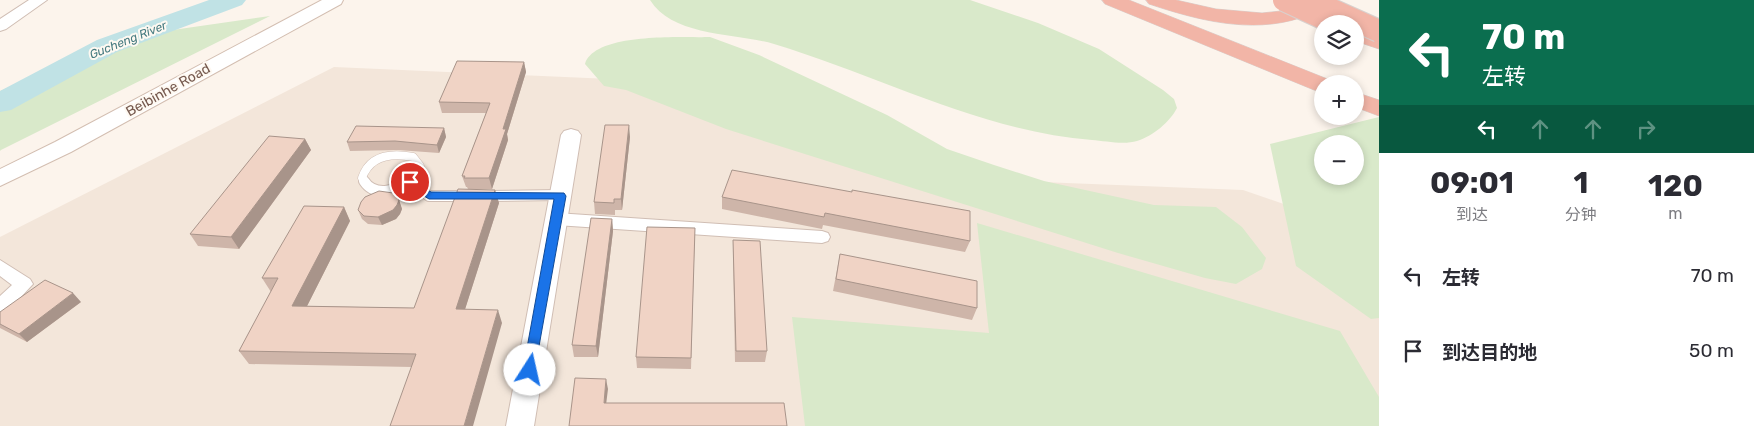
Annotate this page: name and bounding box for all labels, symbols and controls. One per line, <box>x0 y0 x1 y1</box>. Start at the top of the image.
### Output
map controls <box>1314 15 1364 185</box>
button: layers <box>1314 15 1364 65</box>
text: 70 m <box>1482 16 1565 58</box>
water label: Gucheng River <box>87 18 169 62</box>
icon: left <box>1399 20 1464 85</box>
street label: Beibinhe Road <box>123 60 213 120</box>
text: 左转 <box>1482 63 1526 90</box>
button: + <box>1314 75 1364 125</box>
icon: left <box>1473 115 1501 143</box>
icon: ahead <box>1526 115 1554 143</box>
icon: ahead <box>1579 115 1607 143</box>
icon: right <box>1632 115 1660 143</box>
button: − <box>1314 135 1364 185</box>
pin <box>389 161 431 203</box>
text: 09:01 <box>1430 165 1514 201</box>
text: 1 <box>1573 165 1588 201</box>
icon: arrive <box>396 168 424 196</box>
text: 120 <box>1648 168 1703 204</box>
text: m <box>1668 204 1683 223</box>
text: 到达 <box>1456 205 1488 224</box>
text: 分钟 <box>1565 205 1597 224</box>
icon: left <box>1399 262 1427 290</box>
text: 70 m <box>1691 264 1734 287</box>
text: 左转 <box>1442 266 1480 289</box>
icon: arrive <box>1399 337 1427 365</box>
text: 50 m <box>1689 339 1734 362</box>
text: 到达目的地 <box>1442 341 1537 364</box>
position arrow <box>503 343 555 395</box>

